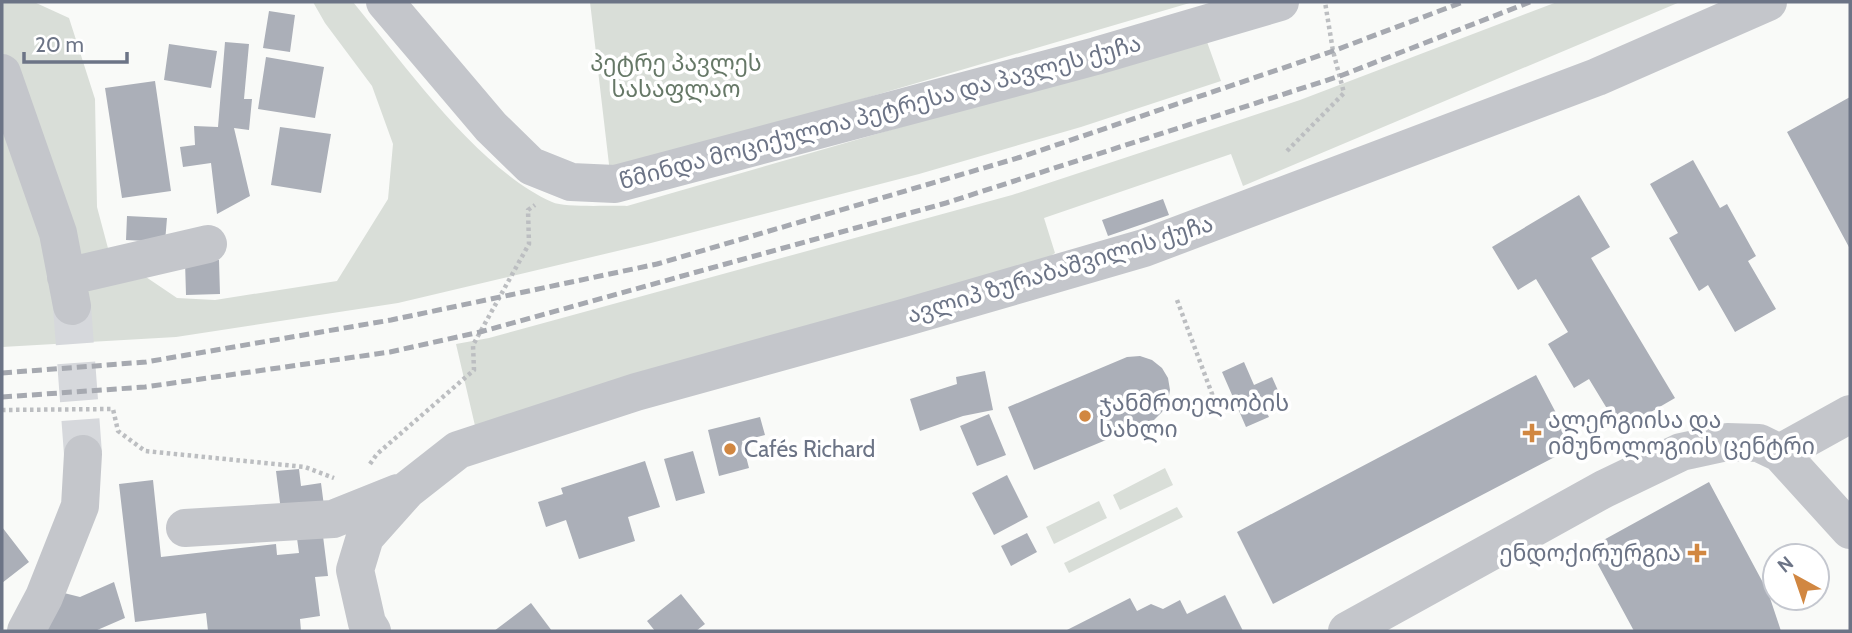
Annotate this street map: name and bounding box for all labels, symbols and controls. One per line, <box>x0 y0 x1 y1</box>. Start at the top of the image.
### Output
scale bar <box>24 21 128 65</box>
street label: წმინდა მოციქულთა პეტრესა და პავლეს ქუჩა <box>616 29 1144 195</box>
text: 20 m <box>35 32 84 57</box>
park label: პეტრე პავლეს სასაფლაო <box>590 49 762 103</box>
street label: ავლიპ ზურაბაშვილის ქუჩა <box>904 209 1216 329</box>
place label: ჯანმრთელობის სახლი <box>1099 389 1289 443</box>
place label: ალერგიისა და იმუნოლოგიის ცენტრი <box>1548 406 1815 460</box>
marker: ჯანმრთელობის სახლი <box>1077 408 1093 424</box>
marker: ალერგიისა და იმუნოლოგიის ცენტრი <box>1522 423 1542 443</box>
place label: Cafés Richard <box>744 435 875 463</box>
marker: Cafés Richard <box>722 441 738 457</box>
place label: ენდოქირურგია <box>1499 539 1681 567</box>
north arrow <box>1761 542 1831 612</box>
marker: ენდოქირურგია <box>1687 543 1707 563</box>
text: N <box>1773 551 1798 577</box>

